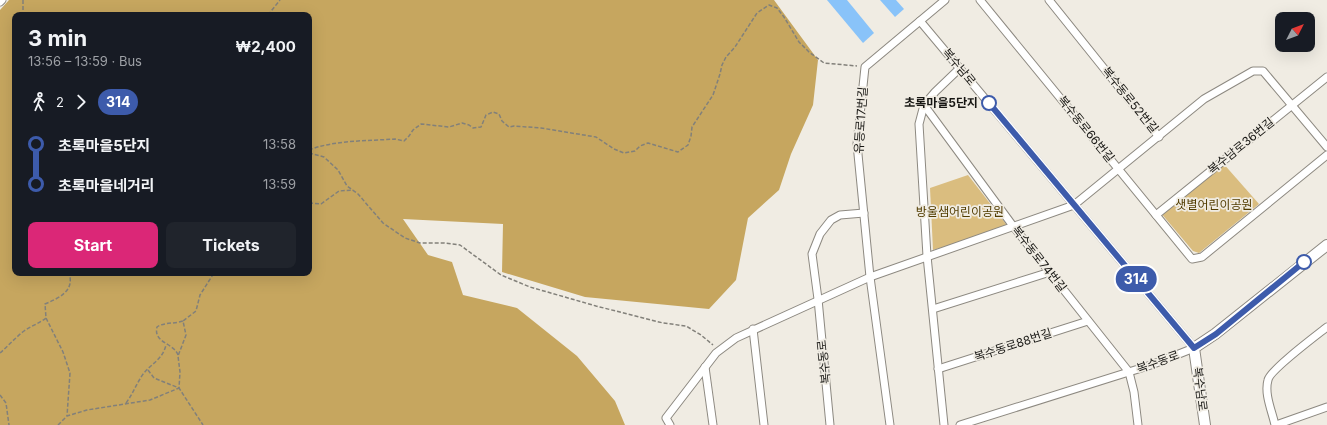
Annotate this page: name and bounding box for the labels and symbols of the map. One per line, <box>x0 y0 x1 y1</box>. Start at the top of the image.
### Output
north arrow <box>1275 12 1315 52</box>
street label: 복수남로 <box>939 45 979 88</box>
street label: 복수동로52번길 <box>1099 64 1162 136</box>
street label: 유등로17번길 <box>851 86 870 154</box>
street label: 복수동로66번길 <box>1055 92 1118 165</box>
place label: 초록마을5단지 <box>904 95 978 110</box>
marker: 초록마을5단지 <box>981 95 997 111</box>
street label: 복수남로36번길 <box>1204 114 1277 177</box>
park label: 샛별어린이공원 <box>1175 197 1253 212</box>
park label: 방울샘어린이공원 <box>916 204 1004 219</box>
street label: 복수동로74번길 <box>1009 223 1070 295</box>
unlabelled marker <box>1296 254 1312 270</box>
line badge: 314 <box>1113 266 1159 292</box>
street label: 복수동로88번길 <box>972 325 1054 364</box>
street label: 복수동로 <box>814 339 833 385</box>
street label: 복수동로 <box>1135 347 1181 376</box>
street label: 복수남로 <box>1190 366 1211 412</box>

